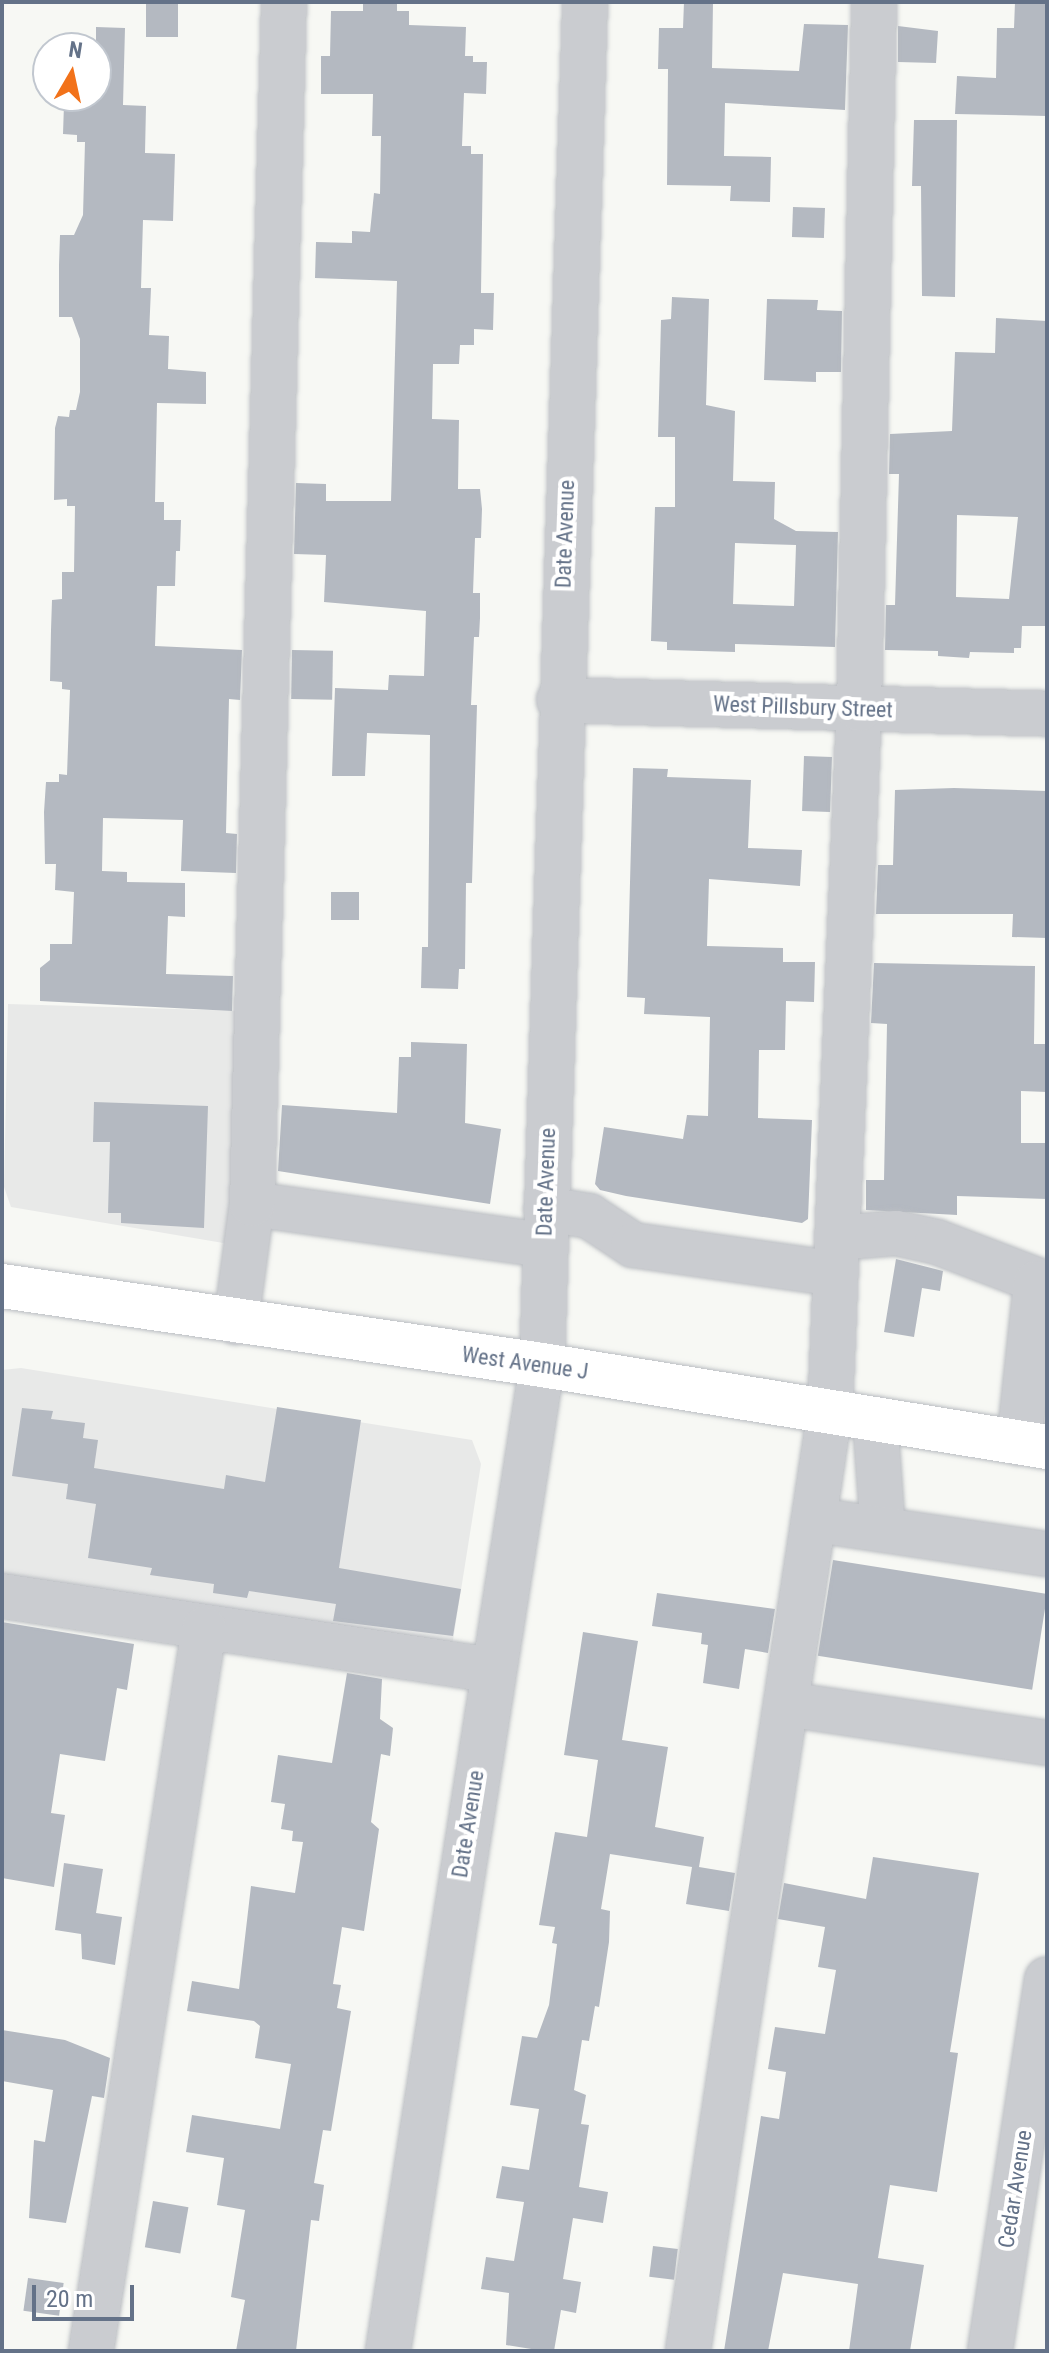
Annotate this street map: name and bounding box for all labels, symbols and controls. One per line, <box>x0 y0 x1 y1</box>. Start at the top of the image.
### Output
north arrow <box>32 32 112 112</box>
text: N <box>67 36 84 63</box>
street label: Date Avenue <box>550 479 580 589</box>
street label: West Pillsbury Street <box>713 691 893 723</box>
street label: Date Avenue <box>531 1127 561 1237</box>
street label: West Avenue J <box>460 1341 590 1385</box>
street label: Date Avenue <box>446 1768 490 1880</box>
street label: Cedar Avenue <box>993 2128 1037 2250</box>
scale bar <box>36 2269 138 2319</box>
text: 20 m <box>46 2285 93 2313</box>

